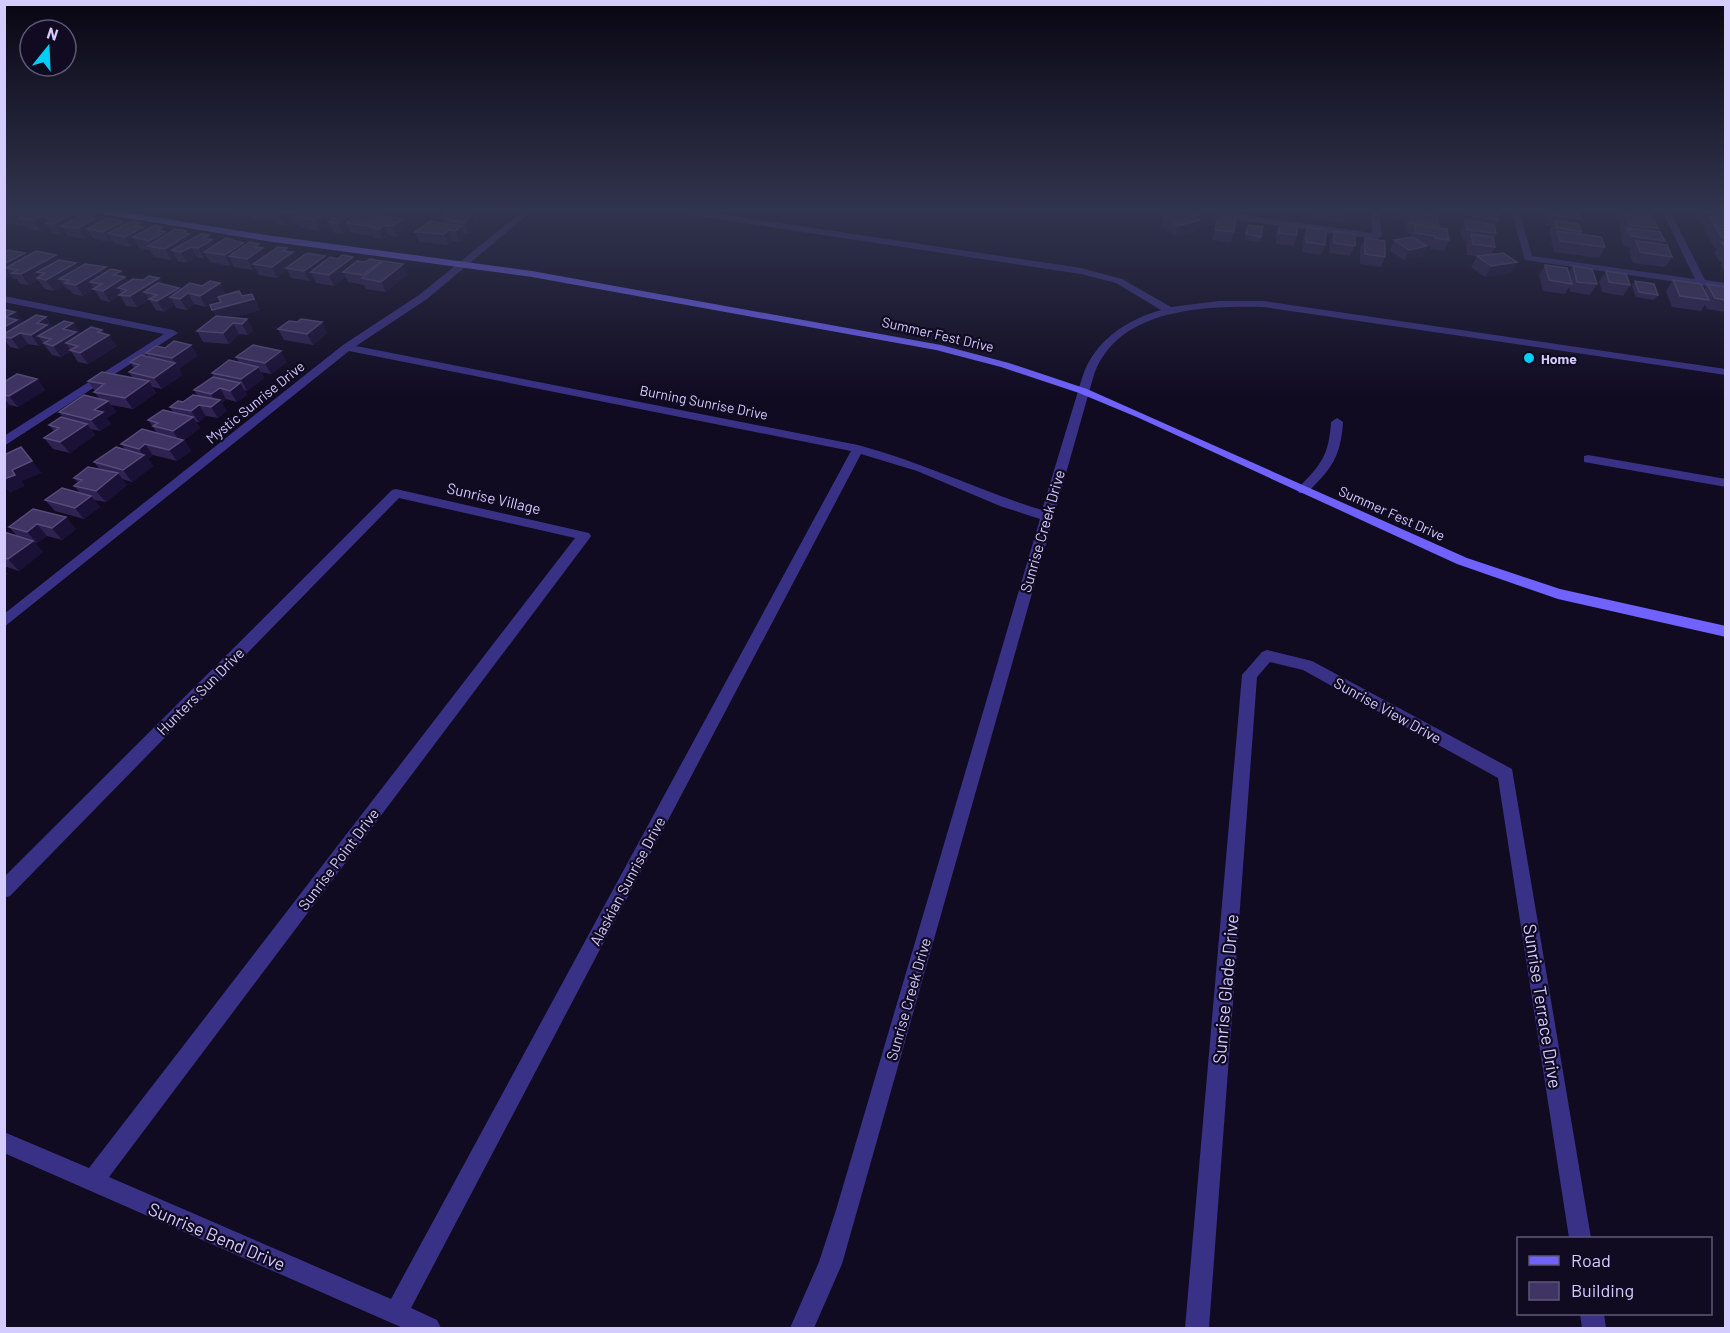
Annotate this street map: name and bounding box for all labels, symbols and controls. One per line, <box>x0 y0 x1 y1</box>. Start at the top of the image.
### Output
north arrow <box>18 18 78 78</box>
text: N <box>45 23 61 44</box>
street label: Summer Fest Drive <box>880 313 996 355</box>
place label: Home <box>1541 350 1577 367</box>
marker: Home <box>1522 351 1536 365</box>
street label: Mystic Sunrise Drive <box>202 357 308 447</box>
street label: Burning Sunrise Drive <box>638 381 770 423</box>
street label: Sunrise Creek Drive <box>1016 468 1068 594</box>
street label: Sunrise Village <box>445 478 543 518</box>
street label: Summer Fest Drive <box>1336 482 1448 544</box>
street label: Hunters Sun Drive <box>153 644 247 738</box>
street label: Sunrise View Drive <box>1331 673 1445 747</box>
street label: Sunrise Point Drive <box>294 804 382 914</box>
street label: Alaskian Sunrise Drive <box>585 813 669 949</box>
street label: Sunrise Glade Drive <box>1207 913 1243 1065</box>
street label: Sunrise Terrace Drive <box>1519 922 1567 1090</box>
street label: Sunrise Creek Drive <box>882 936 934 1062</box>
street label: Sunrise Bend Drive <box>145 1197 289 1275</box>
legend <box>1517 1237 1712 1315</box>
text: Road <box>1571 1249 1611 1271</box>
text: Building <box>1571 1279 1634 1301</box>

